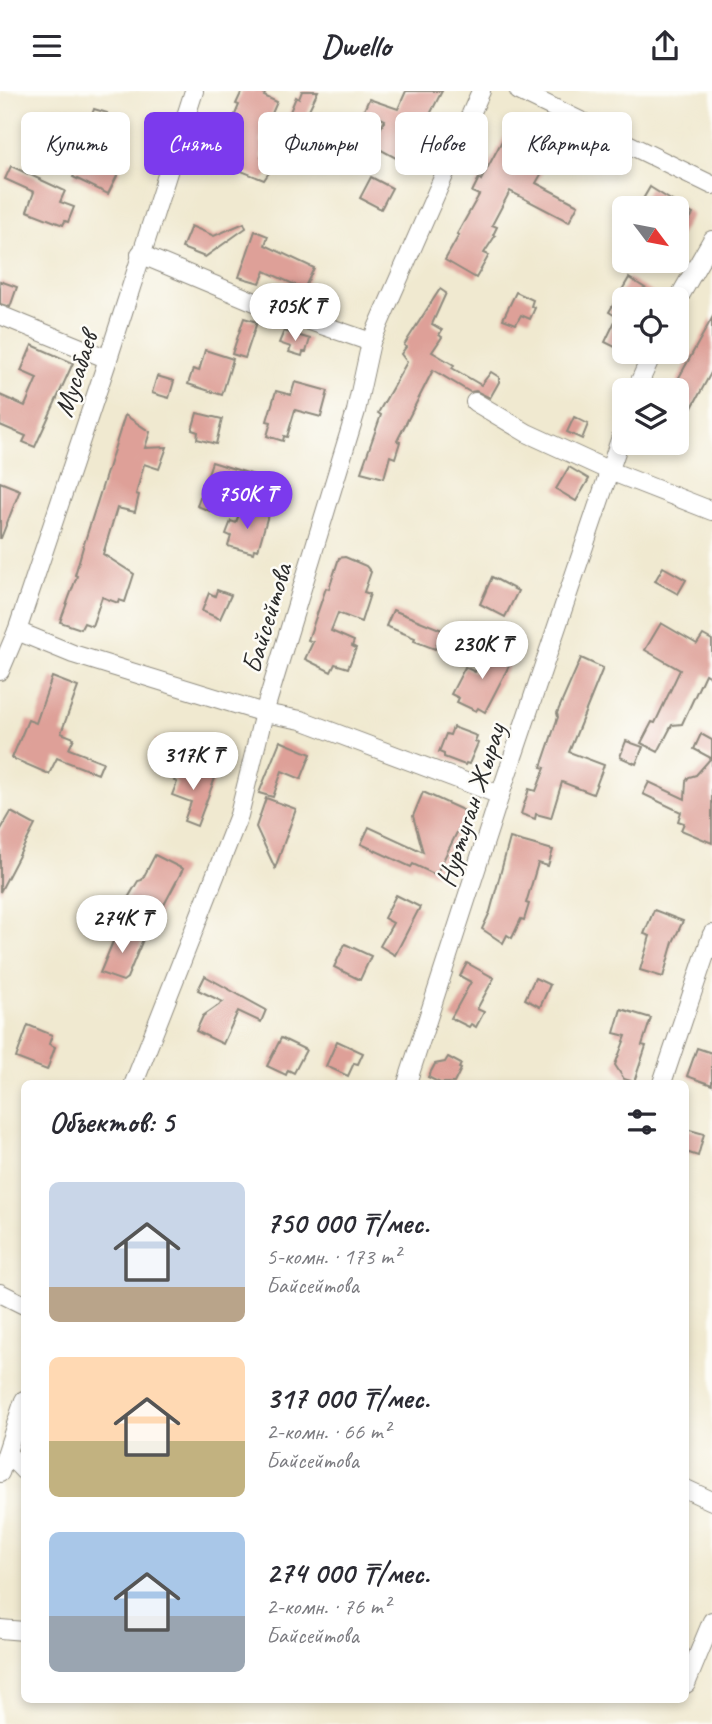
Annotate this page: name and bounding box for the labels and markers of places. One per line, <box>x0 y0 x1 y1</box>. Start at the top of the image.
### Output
pin: 705K ₸ <box>238 283 352 343</box>
pin: 750K ₸ <box>190 471 304 531</box>
pin: 230K ₸ <box>425 621 539 681</box>
pin: 317K ₸ <box>136 733 250 792</box>
pin: 274K ₸ <box>65 895 179 955</box>

